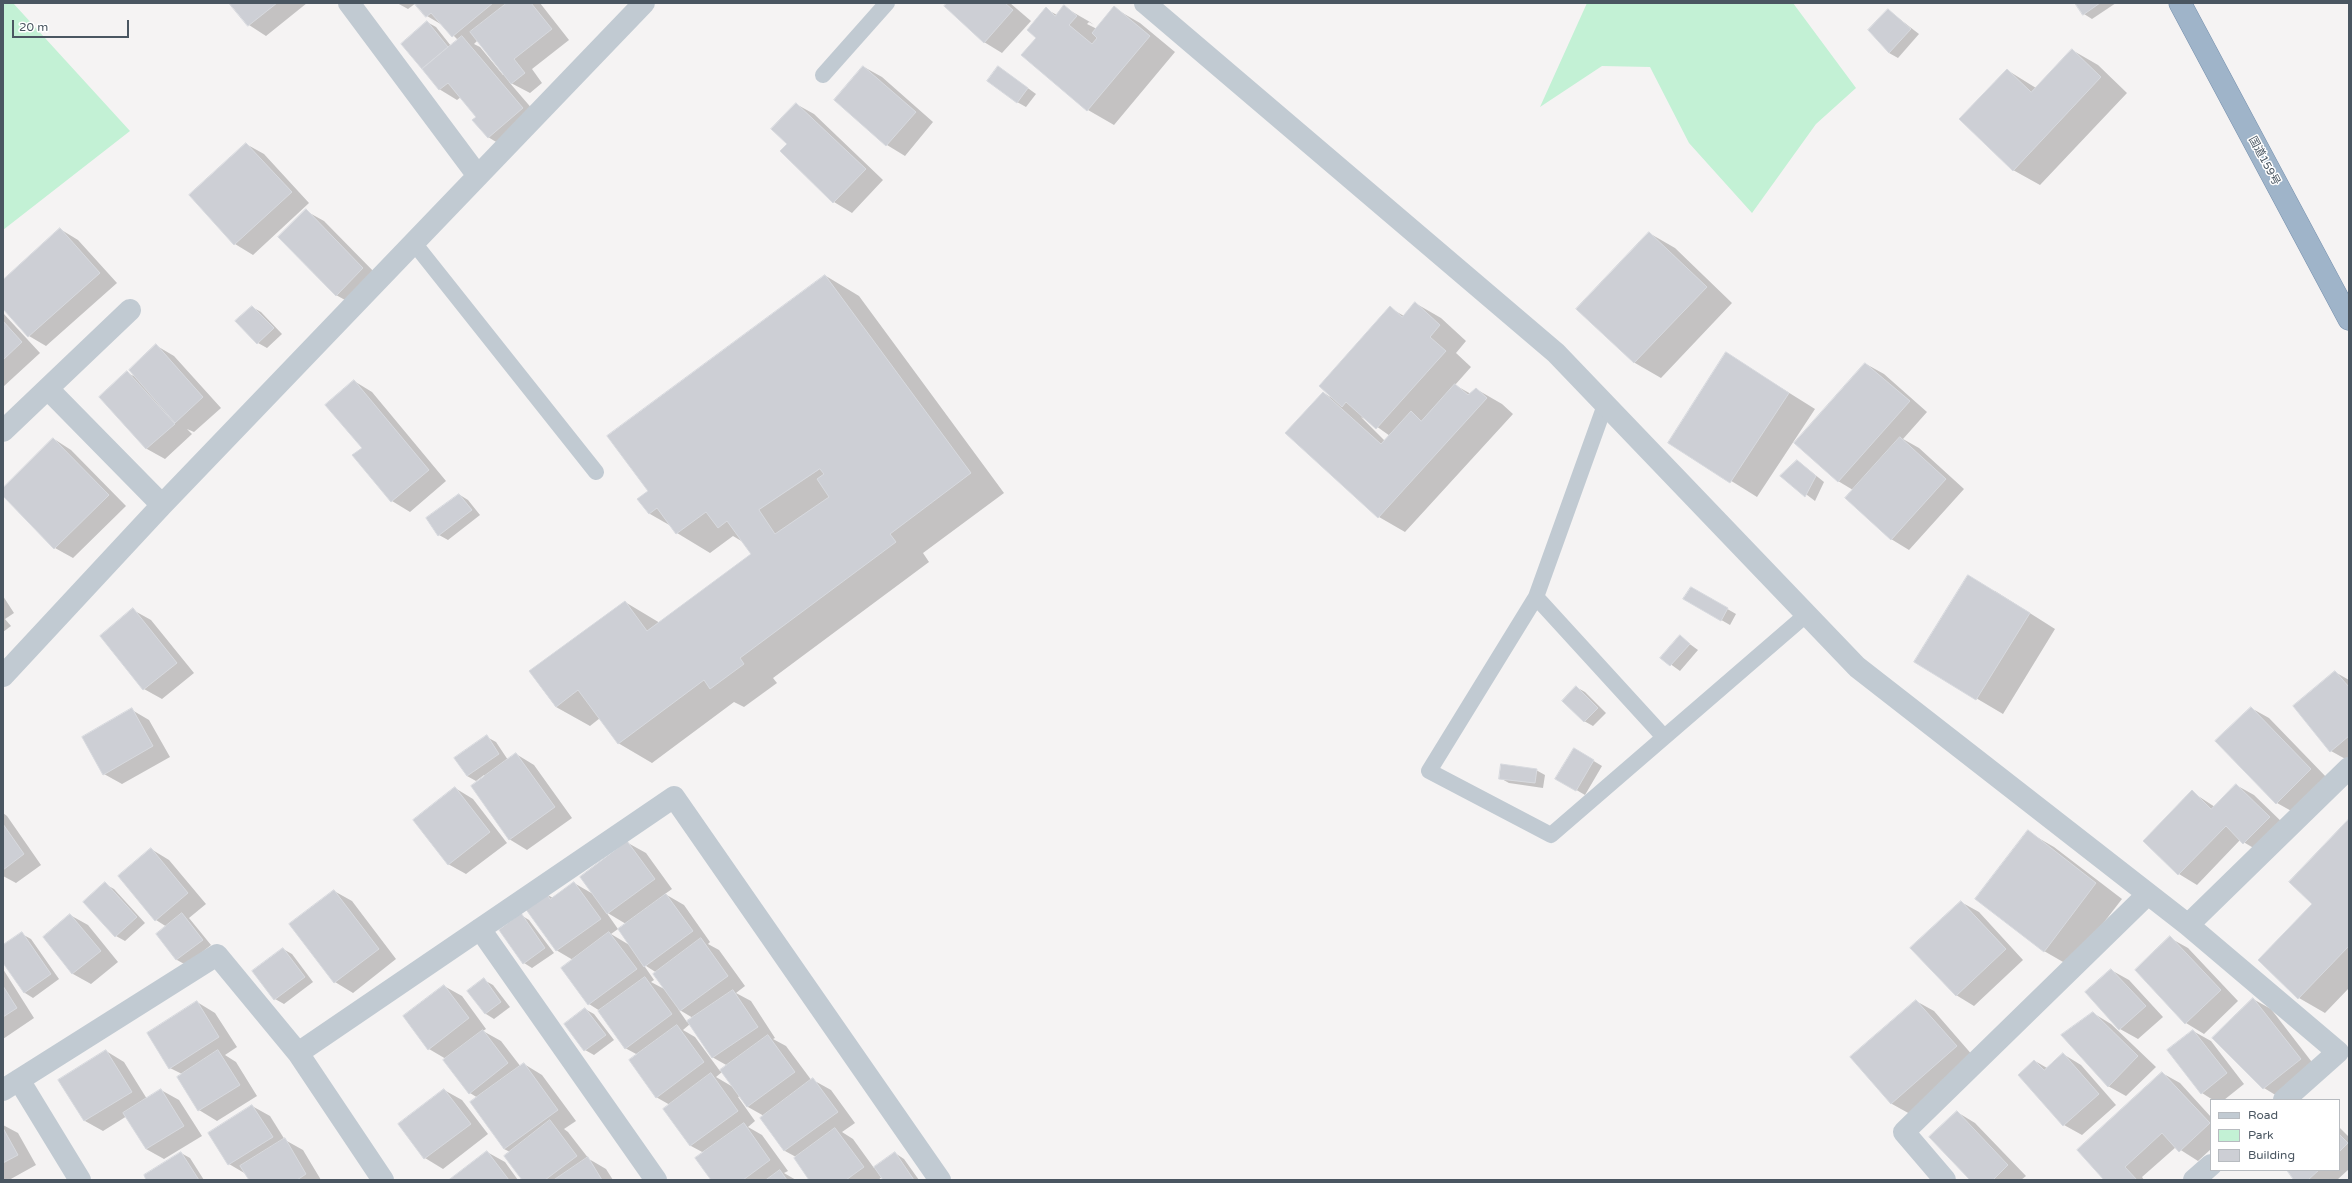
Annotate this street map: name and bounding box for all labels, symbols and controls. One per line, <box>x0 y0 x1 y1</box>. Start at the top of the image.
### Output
scale bar <box>14 12 131 38</box>
text: 20 m <box>19 20 48 34</box>
street label: 国道159号 <box>2246 134 2282 188</box>
legend <box>2210 1099 2340 1171</box>
text: Road <box>2248 1108 2278 1122</box>
text: Park <box>2248 1128 2274 1142</box>
text: Building <box>2248 1148 2295 1162</box>

